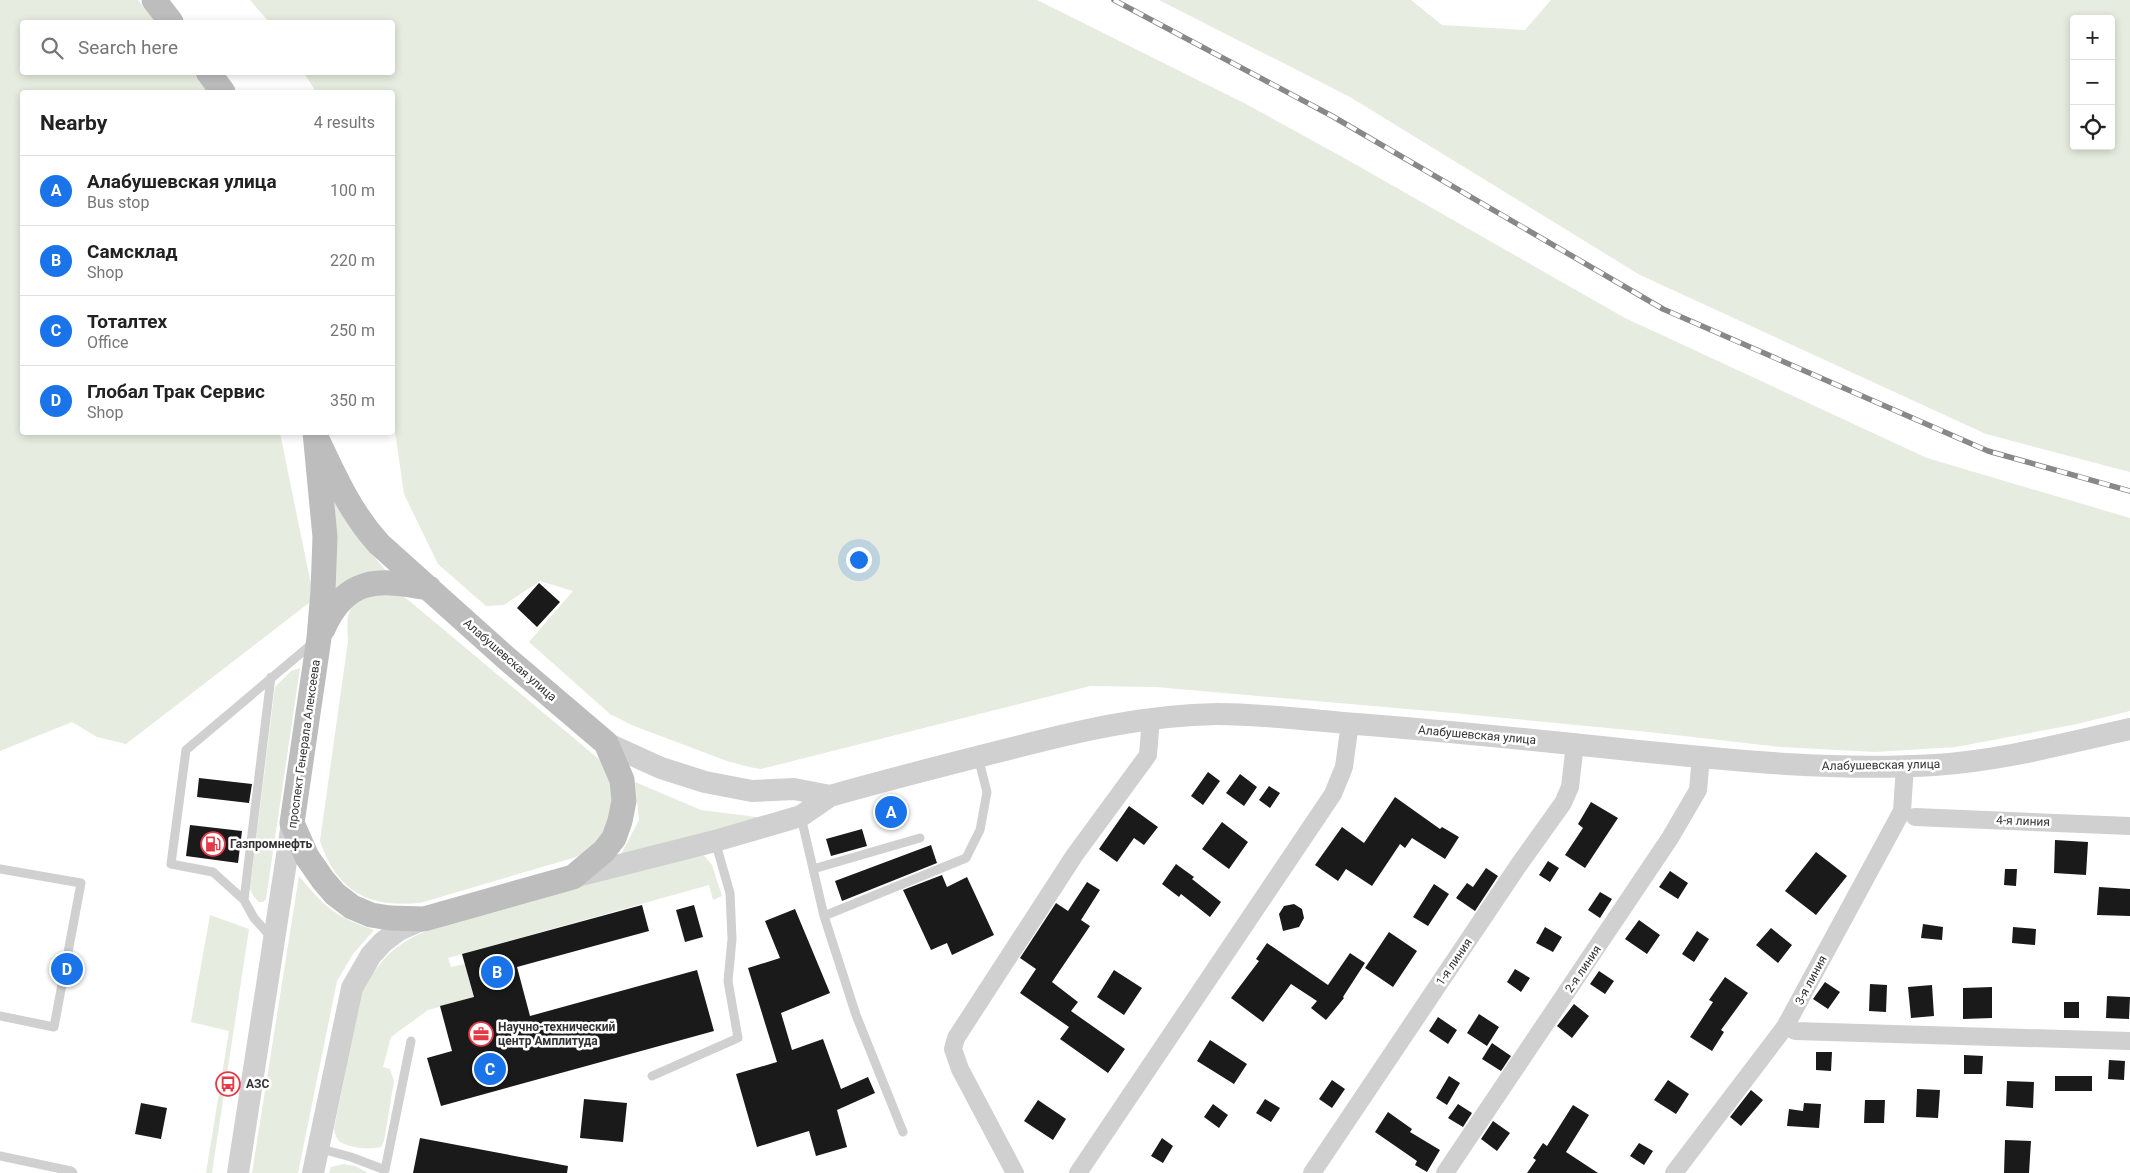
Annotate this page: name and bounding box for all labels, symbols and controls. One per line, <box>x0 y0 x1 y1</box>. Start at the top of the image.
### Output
map controls <box>2070 15 2115 150</box>
button: + <box>2070 15 2115 60</box>
search box <box>20 20 395 75</box>
icon: search <box>38 34 66 62</box>
text: Search here <box>78 36 178 59</box>
button: − <box>2070 60 2115 105</box>
button: locate <box>2070 105 2115 150</box>
text: Nearby <box>40 111 107 135</box>
text: 4 results <box>314 113 375 132</box>
text: Алабушевская улица <box>87 170 277 193</box>
text: A <box>51 181 61 200</box>
text: 100 m <box>330 181 375 200</box>
text: Bus stop <box>87 193 149 212</box>
text: Самсклад <box>87 240 178 263</box>
text: B <box>51 251 61 270</box>
text: 220 m <box>330 251 375 270</box>
text: Shop <box>87 263 123 282</box>
text: Тоталтех <box>87 310 167 333</box>
text: C <box>51 321 61 340</box>
text: 250 m <box>330 321 375 340</box>
text: Office <box>87 333 129 352</box>
text: Глобал Трак Сервис <box>87 380 265 403</box>
text: D <box>51 391 61 410</box>
text: 350 m <box>330 391 375 410</box>
text: Shop <box>87 403 123 422</box>
your location <box>846 547 872 573</box>
street label: Алабушевская улица <box>461 616 559 704</box>
street label: проспект Генерала Алексеева <box>285 659 323 829</box>
street label: Алабушевская улица <box>1417 723 1537 747</box>
street label: Алабушевская улица <box>1822 757 1940 773</box>
pin: A <box>875 793 907 831</box>
street label: 4-я линия <box>1996 813 2050 829</box>
fuel station icon: Газпромнефть <box>200 831 226 857</box>
place label: Газпромнефть <box>230 837 313 851</box>
street label: 1-я линия <box>1433 936 1475 988</box>
street label: 2-я линия <box>1562 943 1604 995</box>
pin: D <box>51 950 83 988</box>
pin: B <box>481 953 513 991</box>
street label: 3-я линия <box>1792 953 1830 1007</box>
place label: Научно-технический центр Амплитуда <box>498 1020 616 1048</box>
office icon: Научно-технический центр Амплитуда <box>468 1021 494 1047</box>
pin: C <box>474 1050 506 1088</box>
bus stop icon: АЗС <box>215 1071 241 1097</box>
place label: АЗС <box>246 1077 269 1091</box>

